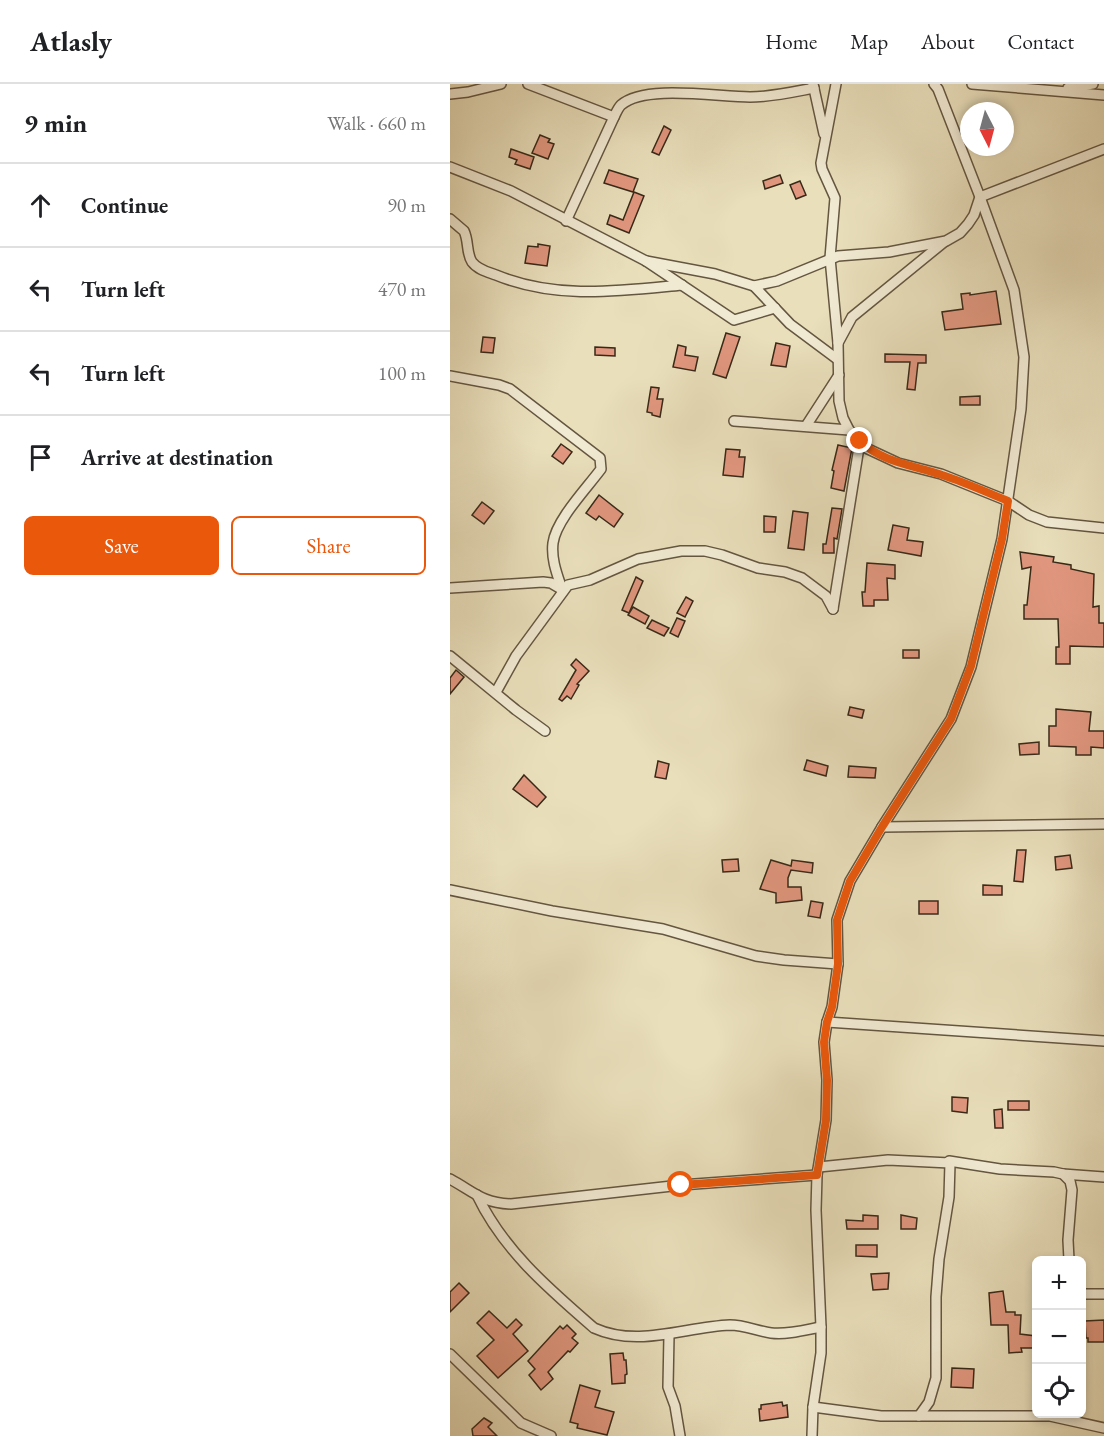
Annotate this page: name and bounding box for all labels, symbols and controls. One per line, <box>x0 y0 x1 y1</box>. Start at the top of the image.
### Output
text: Atlasly <box>30 23 112 59</box>
text: Home <box>765 28 817 55</box>
text: Map <box>850 28 888 55</box>
text: About <box>921 28 974 55</box>
text: Contact <box>1007 28 1074 55</box>
north arrow <box>960 102 1014 156</box>
text: 9 min <box>24 106 87 140</box>
text: Walk · 660 m <box>327 110 426 136</box>
icon: ahead <box>24 189 57 222</box>
text: Continue <box>81 191 168 220</box>
text: 90 m <box>387 192 426 218</box>
icon: left <box>24 273 57 306</box>
text: Turn left <box>81 275 165 304</box>
text: 470 m <box>378 276 426 302</box>
icon: left <box>24 357 57 390</box>
text: Turn left <box>81 359 165 388</box>
text: 100 m <box>378 360 426 386</box>
route end <box>846 427 872 453</box>
icon: arrive <box>24 441 57 474</box>
text: Arrive at destination <box>81 443 273 472</box>
button: Save <box>24 516 219 575</box>
button: Share <box>231 516 426 575</box>
route start <box>667 1171 693 1197</box>
map controls <box>1032 1256 1086 1418</box>
button: + <box>1032 1256 1086 1310</box>
button: − <box>1032 1310 1086 1364</box>
button: locate <box>1032 1364 1086 1418</box>

